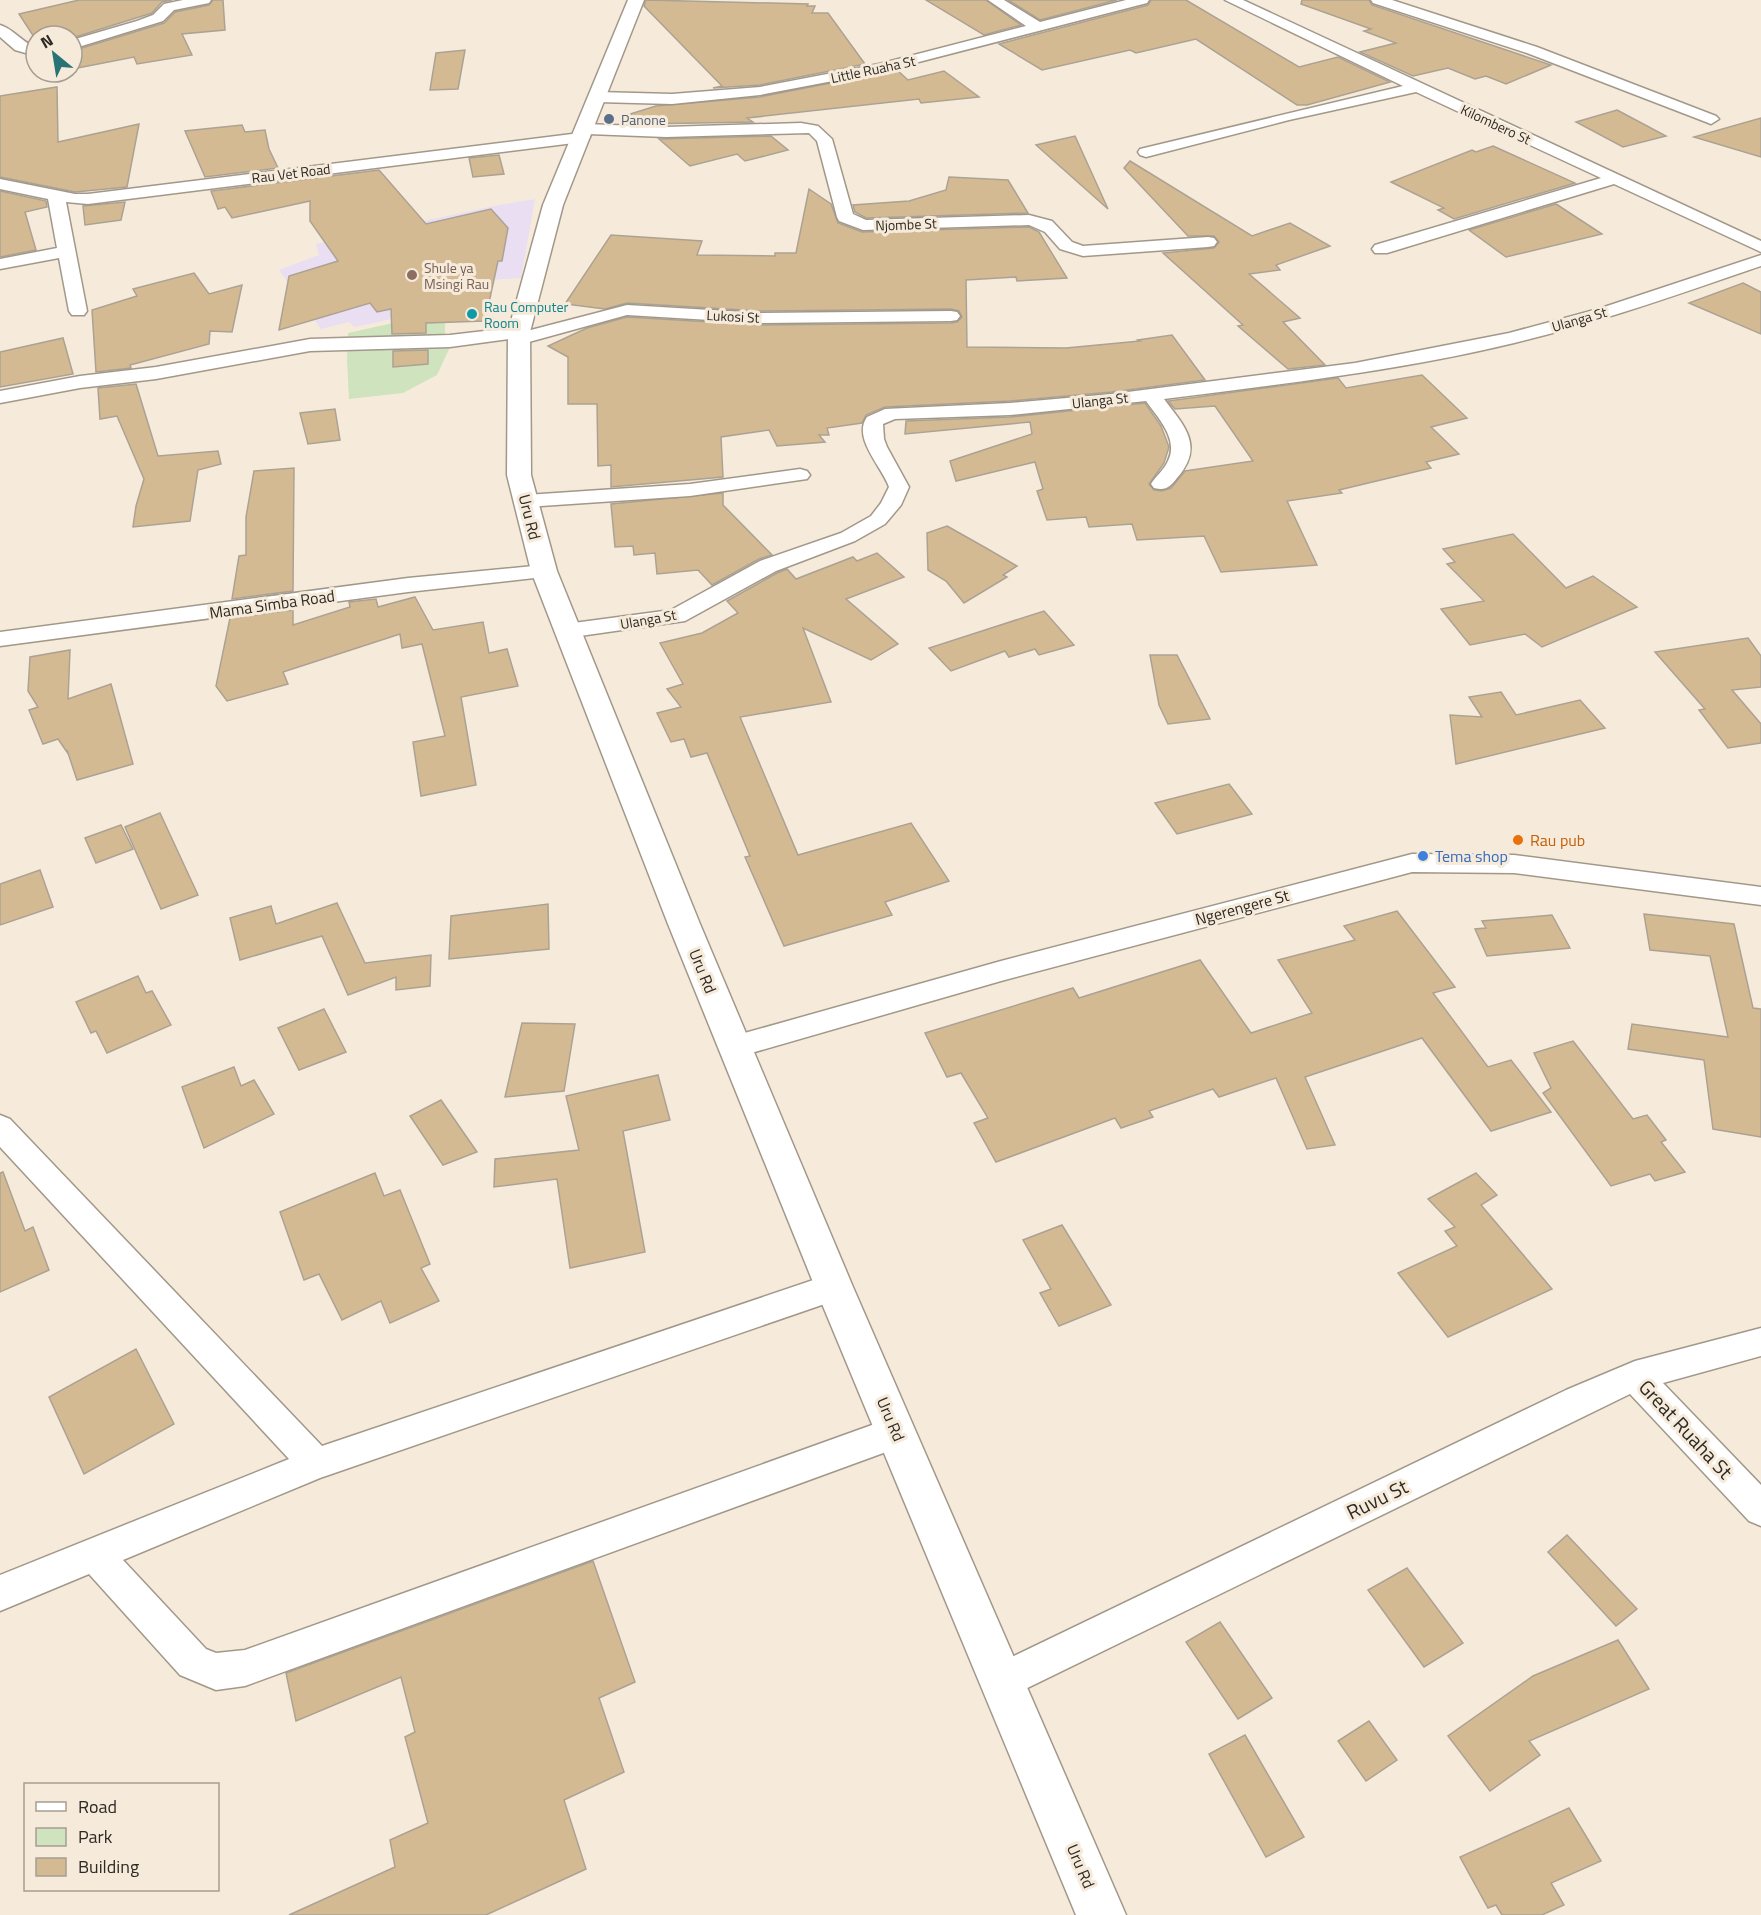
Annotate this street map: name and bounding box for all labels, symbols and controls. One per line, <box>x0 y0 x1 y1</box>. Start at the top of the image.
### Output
north arrow <box>24 24 84 84</box>
text: N <box>36 28 57 54</box>
street label: Little Ruaha St <box>829 50 917 88</box>
street label: Kilombero St <box>1457 99 1535 149</box>
place label: Panone <box>621 109 666 130</box>
marker: Panone <box>602 112 616 126</box>
street label: Rau Vet Road <box>250 158 332 188</box>
street label: Njombe St <box>875 212 937 236</box>
place label: Shule ya Msingi Rau <box>424 257 489 294</box>
marker: Shule ya Msingi Rau <box>405 268 419 282</box>
place label: Rau Computer Room <box>484 296 569 333</box>
street label: Ulanga St <box>1549 301 1609 337</box>
street label: Lukosi St <box>706 304 760 328</box>
marker: Rau Computer Room <box>465 307 479 321</box>
street label: Ulanga St <box>1071 387 1129 413</box>
street label: Uru Rd <box>513 492 547 542</box>
street label: Mama Simba Road <box>208 583 336 625</box>
street label: Ulanga St <box>618 604 678 634</box>
place label: Rau pub <box>1530 828 1585 852</box>
marker: Rau pub <box>1511 833 1525 847</box>
place label: Tema shop <box>1435 844 1508 868</box>
marker: Tema shop <box>1416 849 1430 863</box>
street label: Ngerengere St <box>1192 883 1292 931</box>
street label: Uru Rd <box>683 945 723 997</box>
street label: Great Ruaha St <box>1632 1372 1740 1486</box>
street label: Uru Rd <box>871 1393 911 1445</box>
street label: Ruvu St <box>1341 1471 1413 1527</box>
legend <box>24 1783 219 1891</box>
text: Road <box>78 1793 117 1820</box>
text: Park <box>78 1823 113 1850</box>
street label: Uru Rd <box>1061 1840 1101 1892</box>
text: Building <box>78 1853 139 1880</box>

